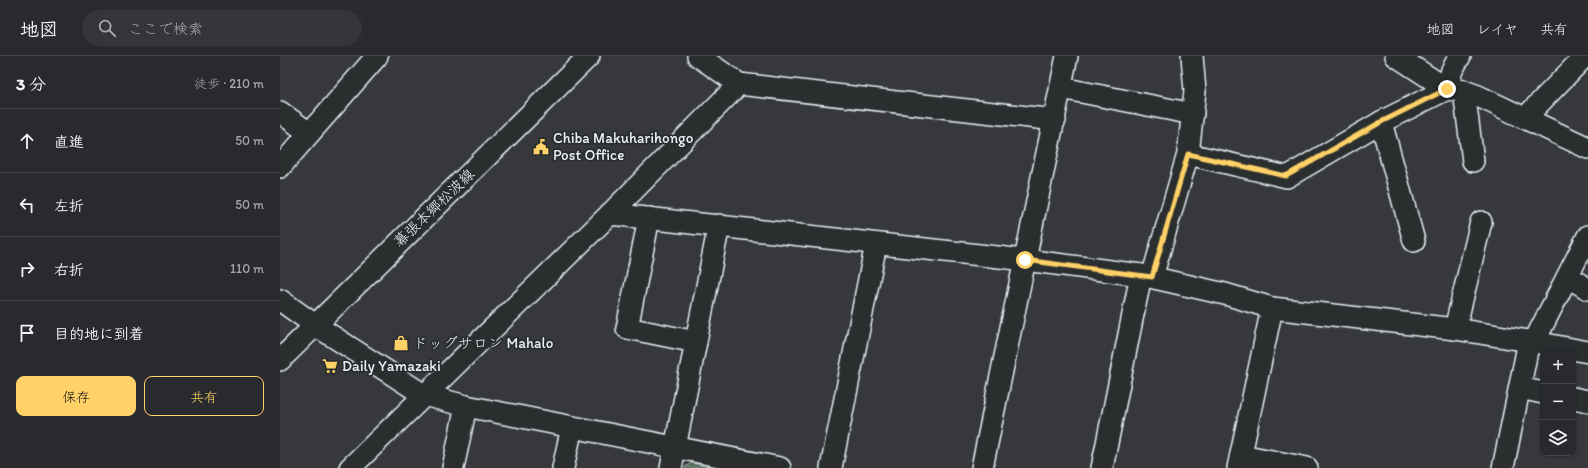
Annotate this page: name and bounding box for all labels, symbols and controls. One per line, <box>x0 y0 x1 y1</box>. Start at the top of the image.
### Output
search box <box>82 10 362 46</box>
icon: search <box>96 17 118 39</box>
text: 地図 <box>20 18 58 41</box>
text: ここで検索 <box>128 20 203 38</box>
text: 地図 <box>1427 21 1455 38</box>
text: レイヤ <box>1477 21 1518 38</box>
text: 共有 <box>1540 21 1568 38</box>
text: 3 分 <box>16 74 46 94</box>
text: 徒歩 · 210 m <box>194 76 264 91</box>
route end <box>1438 80 1456 98</box>
place label: Chiba Makuharihongo Post Office <box>553 129 693 164</box>
icon: ahead <box>16 130 38 152</box>
text: 直進 <box>54 133 84 151</box>
text: 50 m <box>235 133 264 148</box>
public building icon: Chiba Makuharihongo Post Office <box>532 138 550 156</box>
street label: 幕張本郷松波線 <box>390 165 478 251</box>
icon: left <box>16 194 38 216</box>
text: 左折 <box>54 197 84 215</box>
text: 50 m <box>235 197 264 212</box>
route start <box>1016 251 1034 269</box>
icon: right <box>16 258 38 280</box>
text: 右折 <box>54 261 84 279</box>
text: 110 m <box>230 261 264 276</box>
icon: arrive <box>16 322 38 344</box>
text: 目的地に到着 <box>54 325 144 343</box>
shop icon: ドッグサロン Mahalo <box>392 334 410 352</box>
place label: ドッグサロン Mahalo <box>413 334 553 352</box>
map controls <box>1540 348 1576 456</box>
button: + <box>1540 348 1576 384</box>
supermarket icon: Daily Yamazaki <box>321 357 339 375</box>
place label: Daily Yamazaki <box>342 357 441 375</box>
button: 保存 <box>16 376 136 416</box>
button: 共有 <box>144 376 264 416</box>
button: − <box>1540 384 1576 420</box>
button: layers <box>1540 420 1576 456</box>

